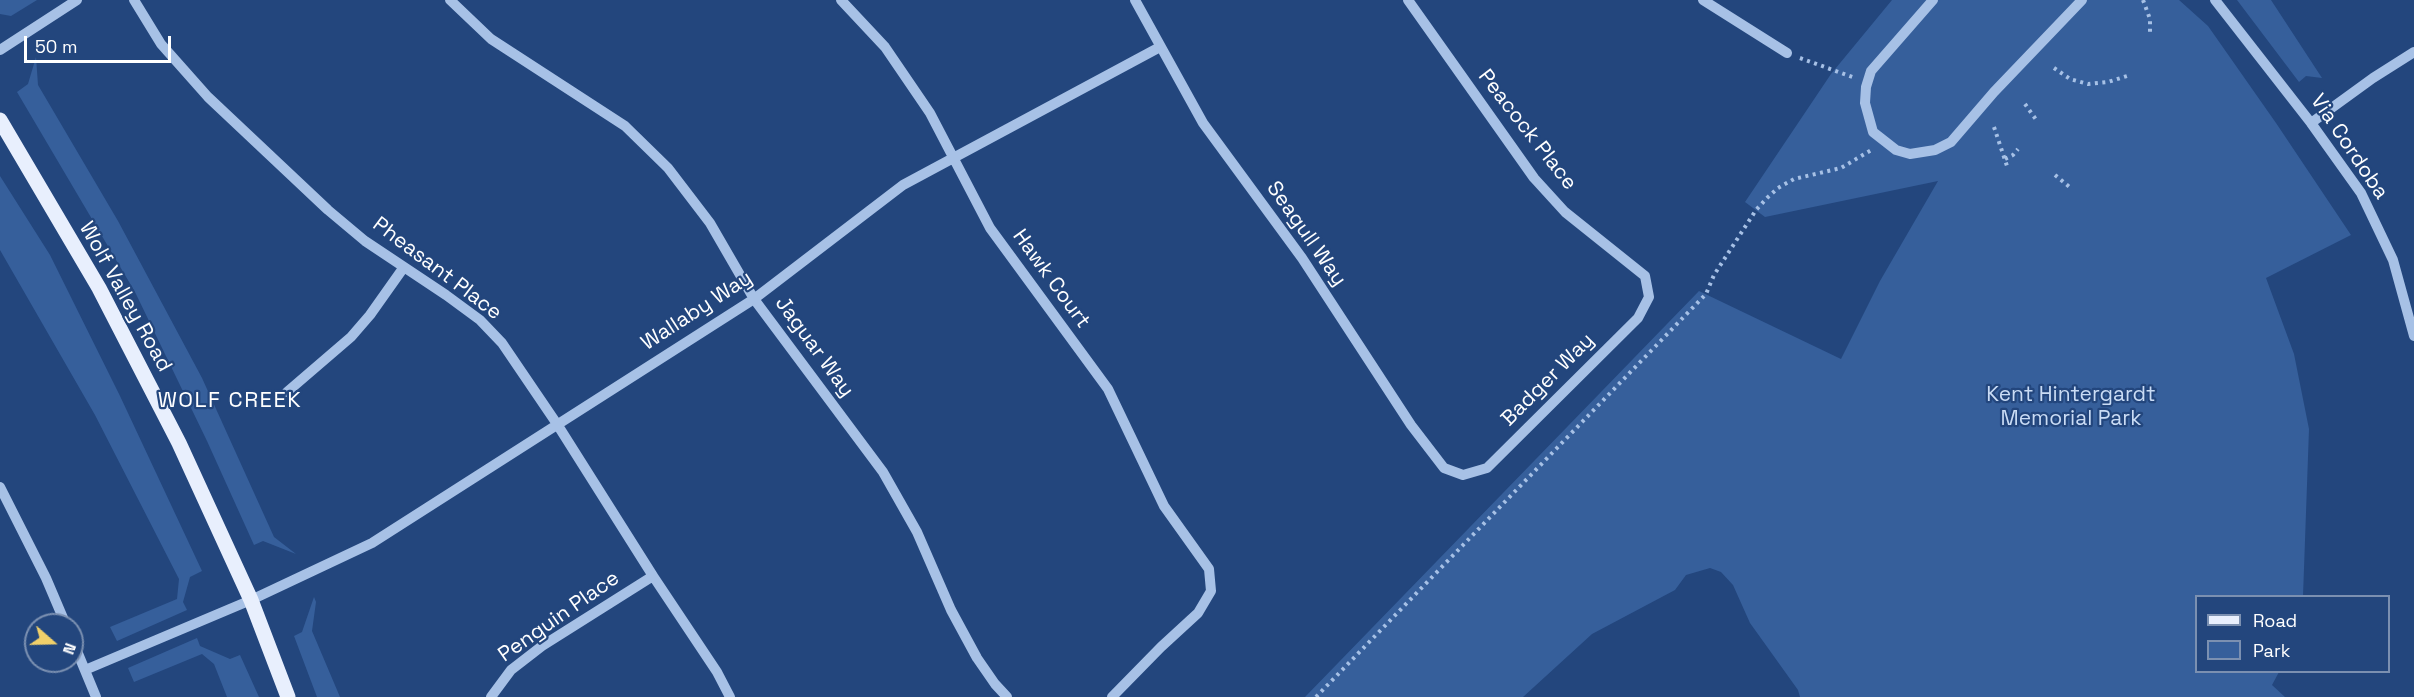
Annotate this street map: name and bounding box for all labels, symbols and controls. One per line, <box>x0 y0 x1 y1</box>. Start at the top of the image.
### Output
scale bar <box>27 24 174 62</box>
text: 50 m <box>35 35 77 58</box>
street label: Peacock Place <box>1472 65 1582 195</box>
street label: Via Cordoba <box>2305 90 2393 204</box>
street label: Seagull Way <box>1261 177 1351 291</box>
street label: Pheasant Place <box>367 212 507 326</box>
street label: Wolf Valley Road <box>73 218 177 376</box>
street label: Hawk Court <box>1007 225 1095 333</box>
street label: Wallaby Way <box>637 266 757 356</box>
street label: Jaguar Way <box>769 292 859 402</box>
street label: Badger Way <box>1496 328 1600 432</box>
park label: Kent Hintergardt Memorial Park <box>1986 382 2156 432</box>
district label: WOLF CREEK <box>158 388 302 414</box>
street label: Penguin Place <box>494 566 624 668</box>
legend <box>2195 595 2390 673</box>
text: Road <box>2253 609 2297 632</box>
north arrow <box>24 613 84 673</box>
text: Park <box>2253 639 2290 662</box>
text: N <box>58 640 81 657</box>

